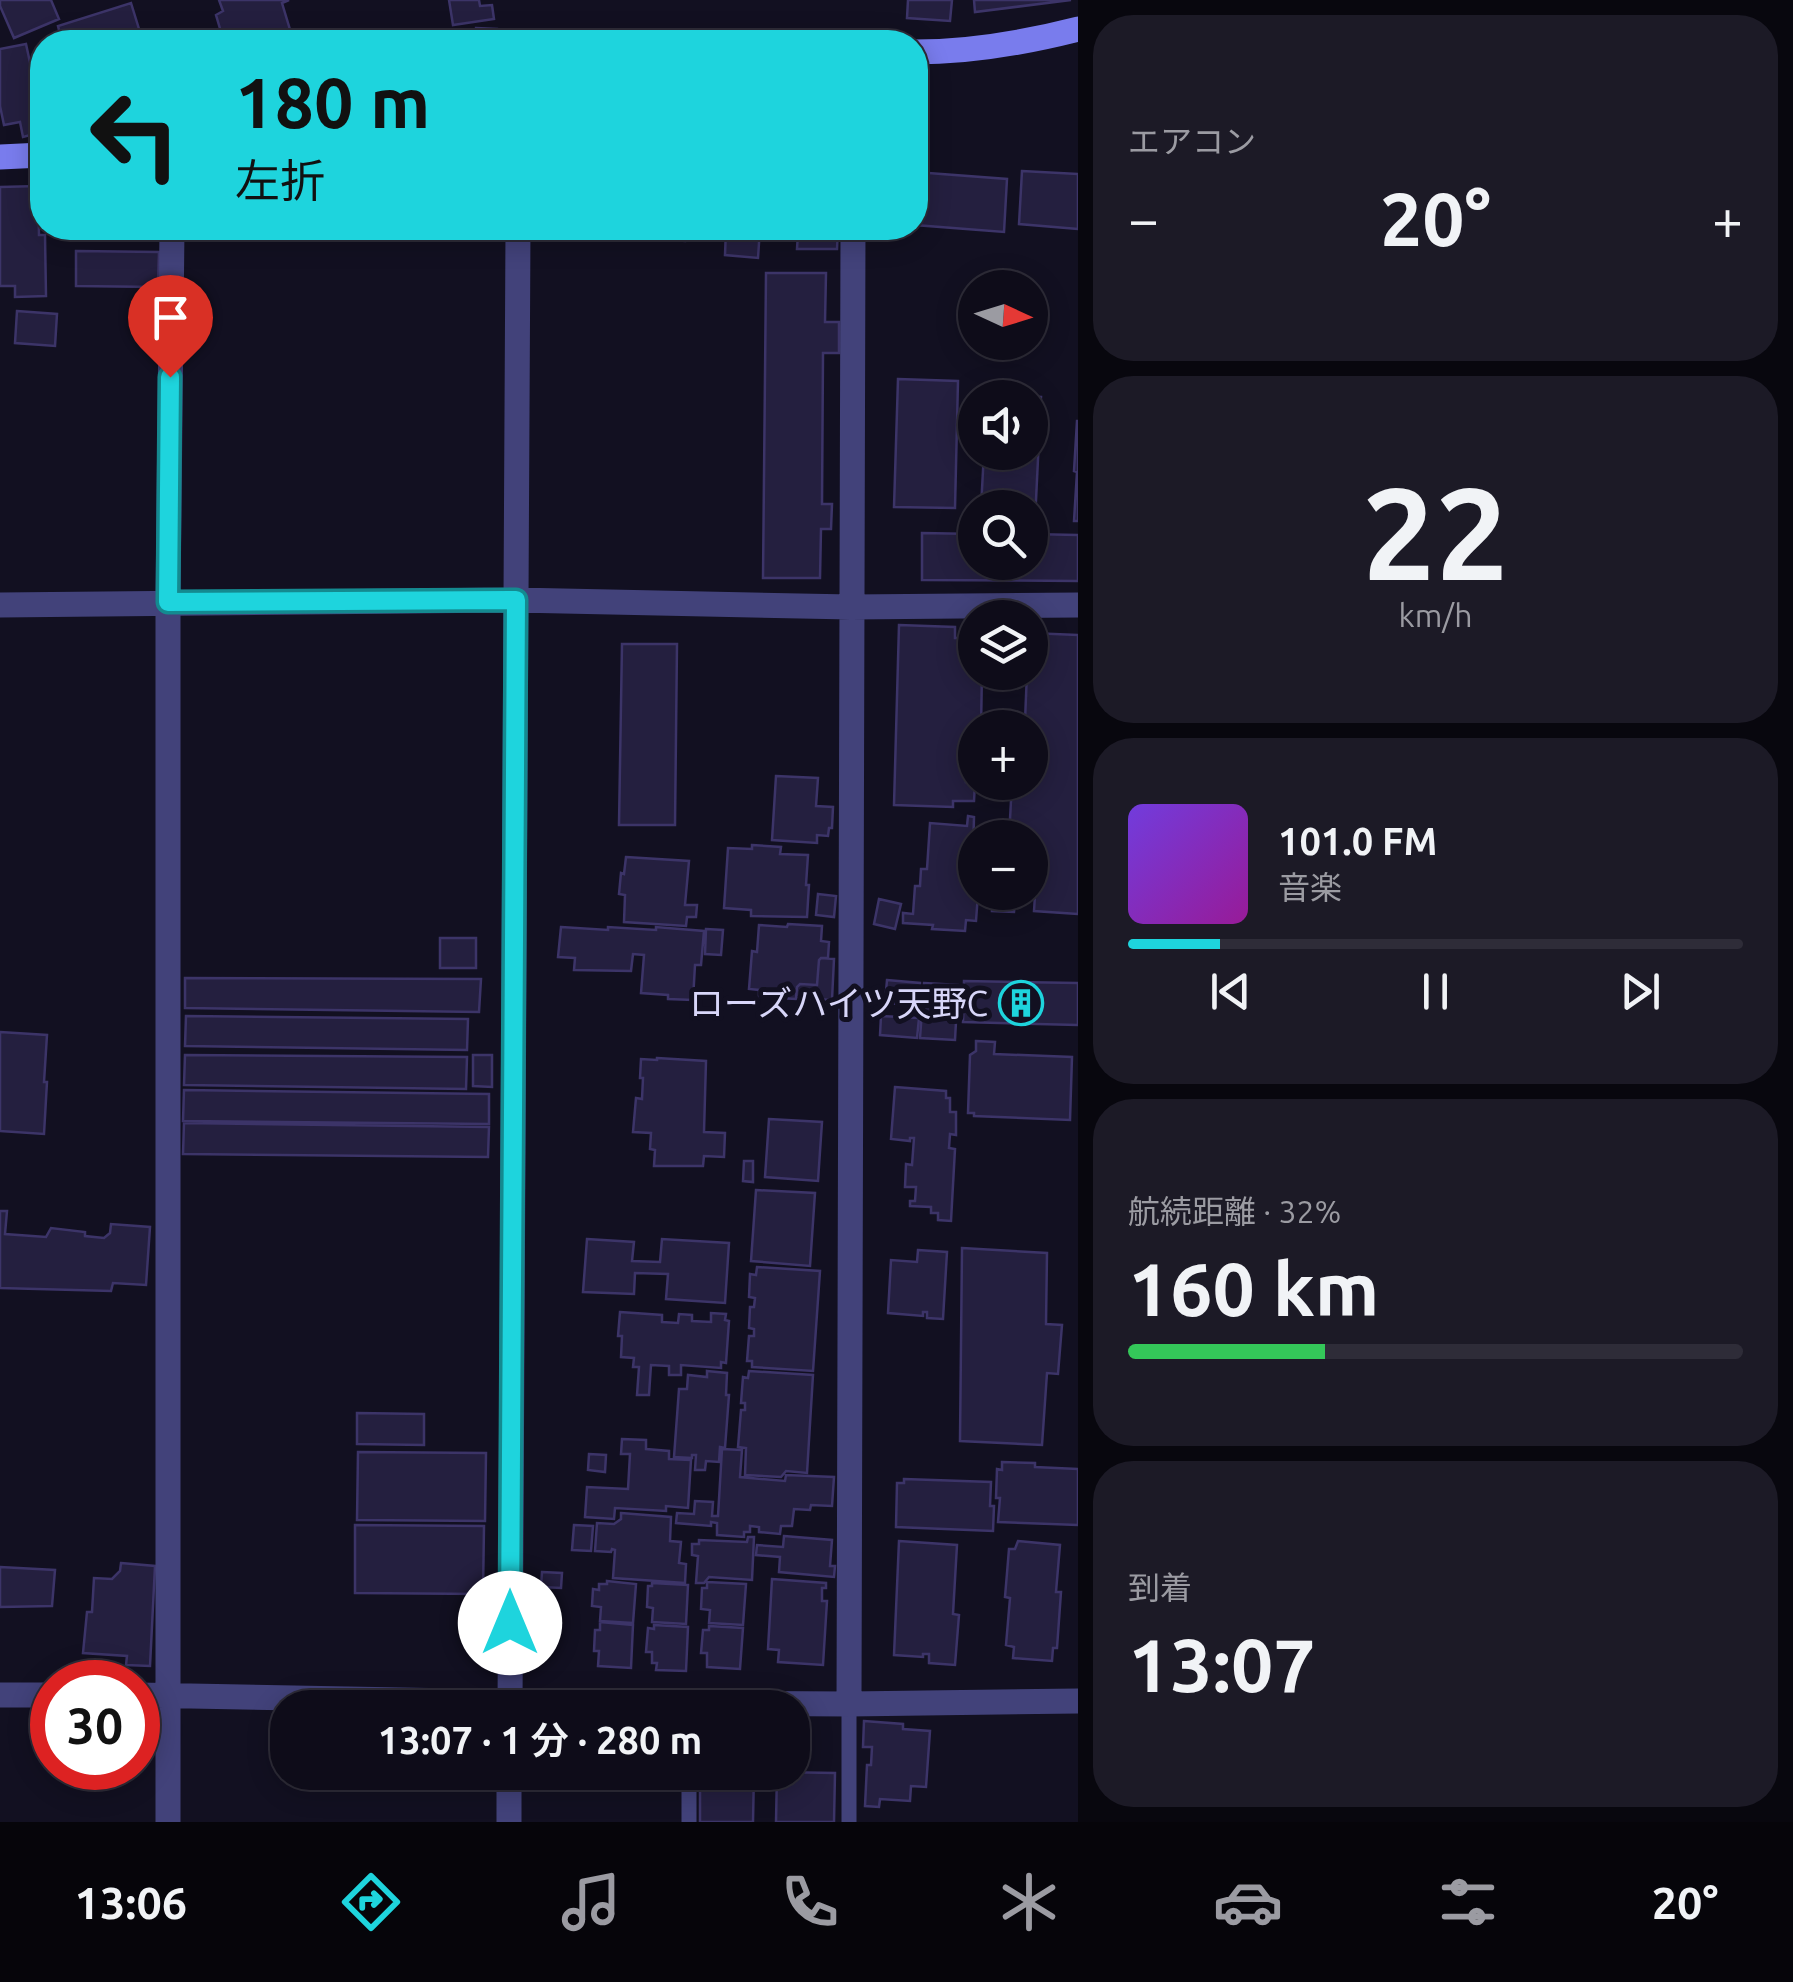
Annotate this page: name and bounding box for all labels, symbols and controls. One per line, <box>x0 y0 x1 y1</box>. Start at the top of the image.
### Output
text: 180 m <box>235 63 430 141</box>
icon: left <box>70 70 200 200</box>
text: エアコン <box>1128 123 1256 159</box>
text: 左折 <box>235 155 325 206</box>
text: 20° <box>1380 176 1491 260</box>
text: − <box>1128 188 1159 249</box>
text: + <box>1712 188 1743 249</box>
north arrow <box>958 270 1048 360</box>
map controls <box>958 270 1048 910</box>
pin <box>128 275 213 378</box>
icon: arrive <box>143 290 198 345</box>
button: sound <box>958 380 1048 470</box>
text: 22 <box>1362 459 1509 605</box>
button: search <box>958 490 1048 580</box>
text: km/h <box>1399 597 1472 633</box>
button: layers <box>958 600 1048 690</box>
button: + <box>958 710 1048 800</box>
button: − <box>958 820 1048 910</box>
text: 101.0 FM <box>1278 820 1437 862</box>
text: 音楽 <box>1278 869 1342 905</box>
icon: previous <box>1203 964 1258 1019</box>
icon: pause <box>1408 964 1463 1019</box>
icon: next <box>1613 964 1668 1019</box>
building icon: ローズハイツ天野C <box>998 980 1044 1026</box>
place label: ローズハイツ天野C <box>689 983 988 1023</box>
text: 航続距離 · 32% <box>1128 1193 1342 1229</box>
text: 160 km <box>1128 1246 1379 1330</box>
text: 到着 <box>1128 1569 1192 1605</box>
position arrow <box>458 1571 562 1675</box>
text: 13:07 <box>1128 1622 1316 1706</box>
speed limit sign: 30 <box>30 1660 160 1790</box>
text: 13:07 · 1 分 · 280 m <box>378 1719 702 1761</box>
icon: directions <box>336 1867 406 1937</box>
icon: music <box>556 1867 626 1937</box>
icon: phone <box>775 1867 845 1937</box>
icon: climate <box>994 1867 1064 1937</box>
icon: car <box>1213 1867 1283 1937</box>
icon: filters <box>1433 1867 1503 1937</box>
text: 13:06 <box>75 1877 187 1928</box>
text: 20° <box>1652 1877 1718 1928</box>

